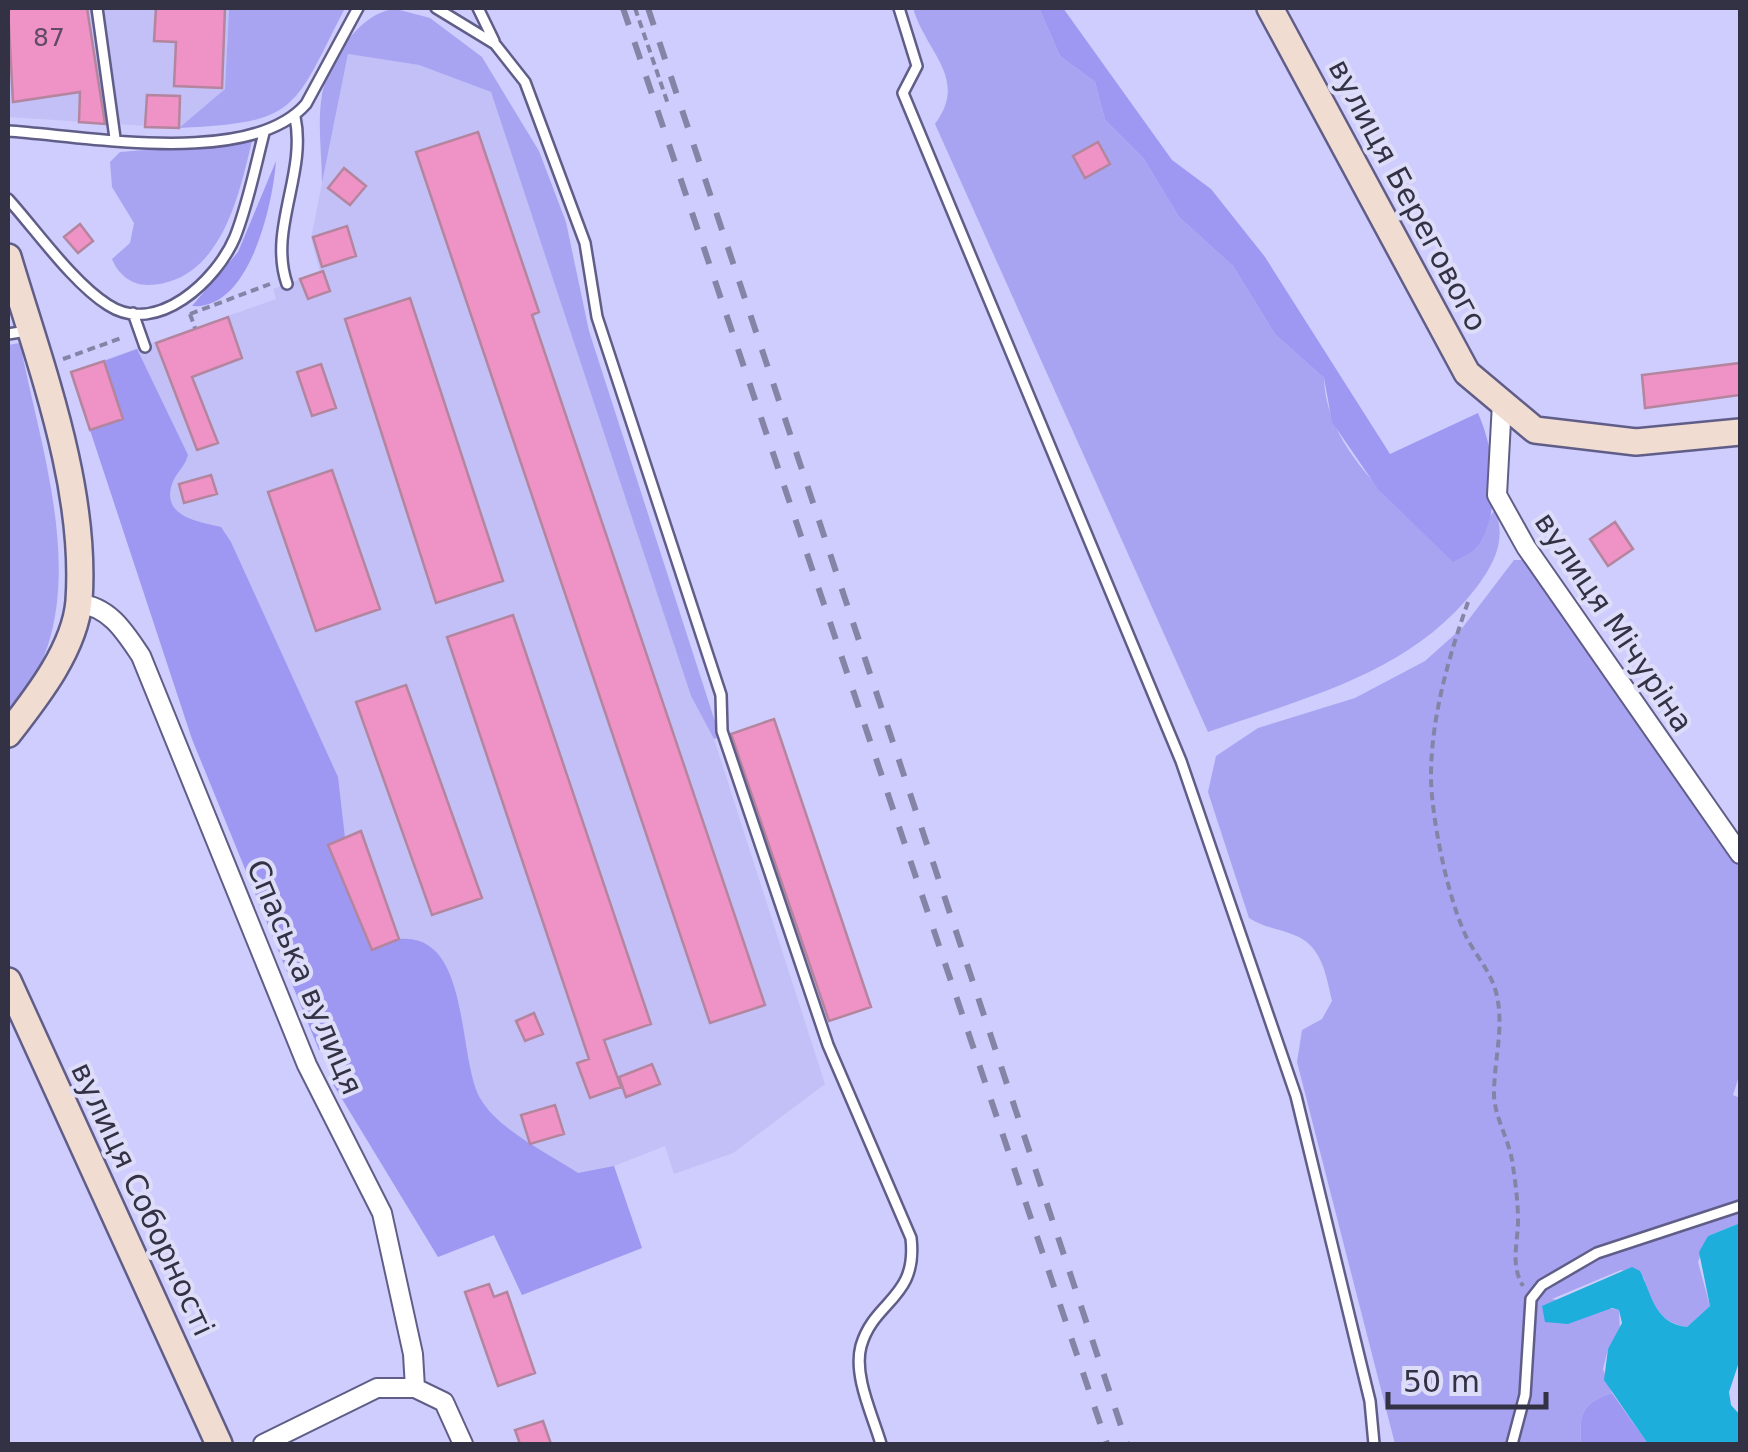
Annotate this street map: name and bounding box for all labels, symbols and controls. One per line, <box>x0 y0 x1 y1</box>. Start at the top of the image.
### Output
house number: 87 <box>33 23 65 52</box>
street label: вулиця Берегового <box>1321 53 1495 337</box>
street label: вулиця Мічуріна <box>1528 506 1700 738</box>
street label: Спаська вулиця <box>240 854 370 1100</box>
street label: вулиця Соборності <box>64 1057 222 1341</box>
scale bar <box>1388 1347 1546 1409</box>
text: 50 m <box>1403 1364 1480 1399</box>

